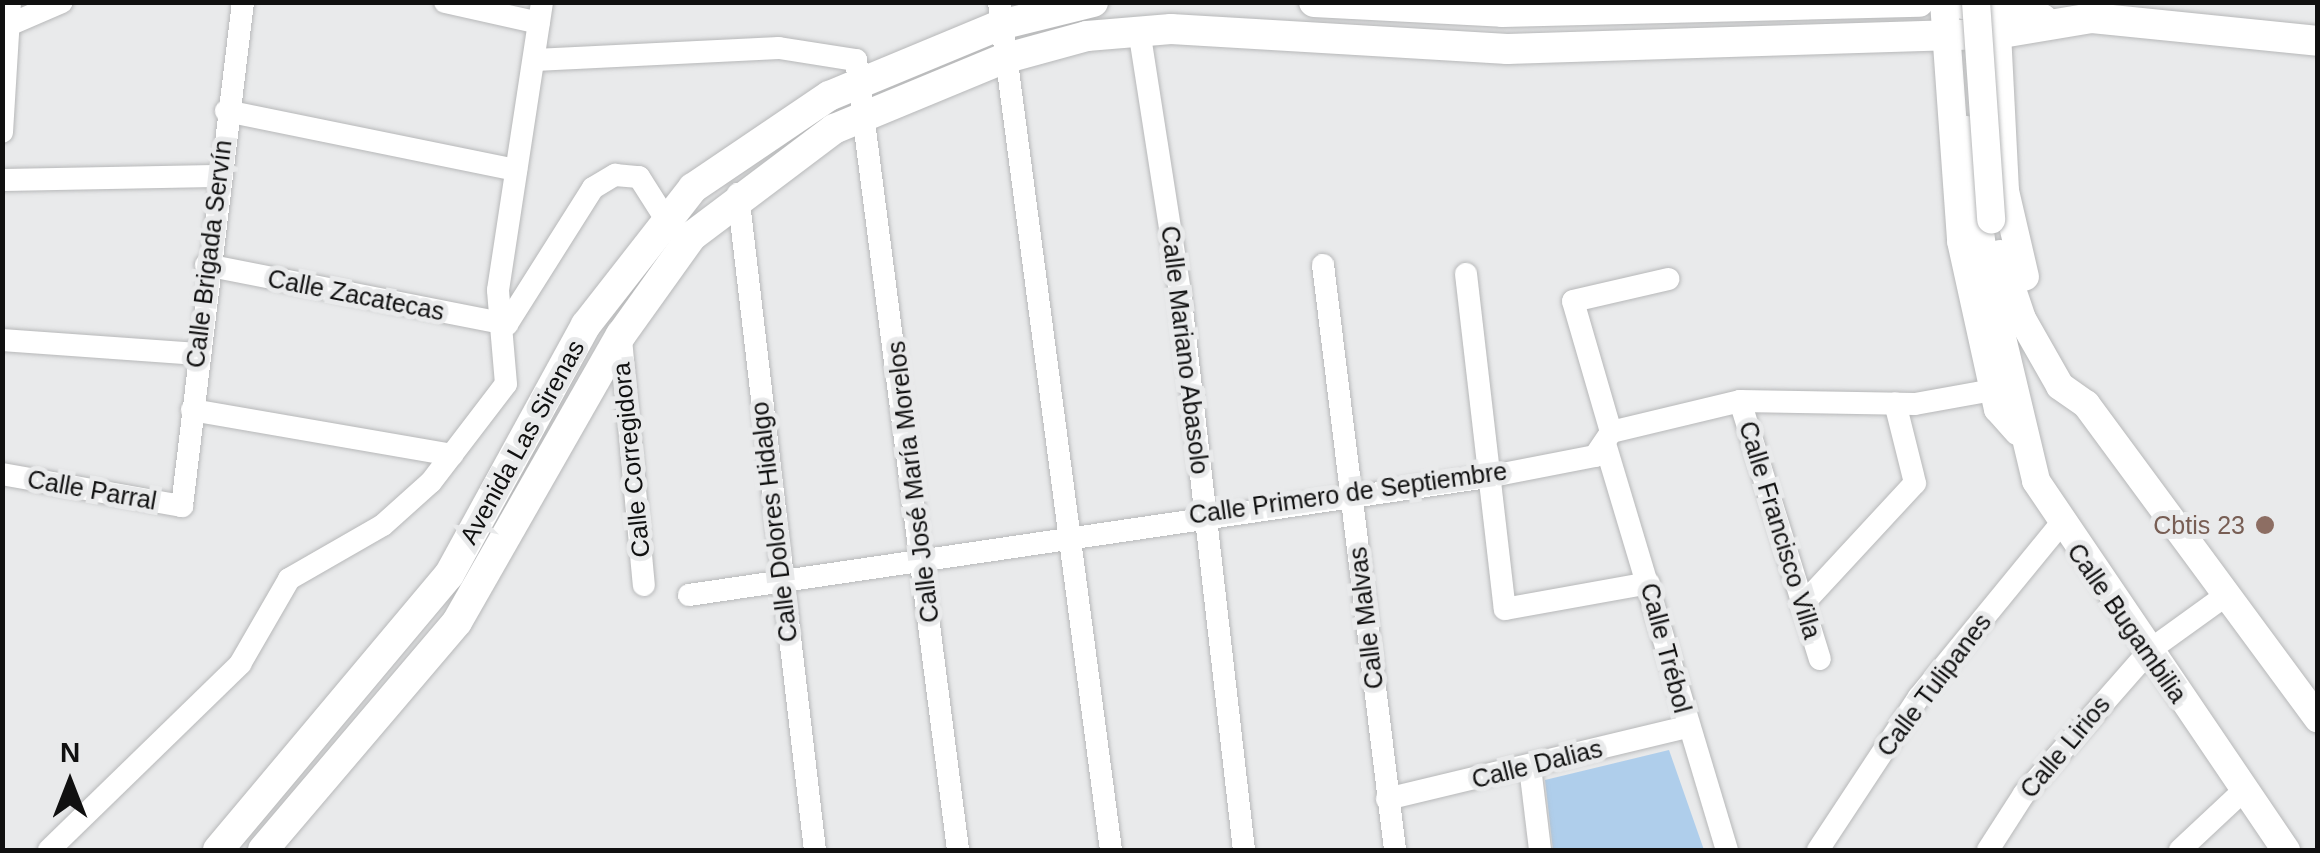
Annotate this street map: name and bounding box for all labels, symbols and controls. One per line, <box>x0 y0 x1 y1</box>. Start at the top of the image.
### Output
street label: Calle Brigada Servín <box>180 138 238 370</box>
street label: Calle Mariano Abasolo <box>1155 223 1215 477</box>
street label: Calle Zacatecas <box>265 263 447 327</box>
street label: Avenida Las Sirenas <box>453 335 591 549</box>
street label: Calle José María Morelos <box>881 340 945 624</box>
street label: Calle Corregidora <box>606 361 656 559</box>
street label: Calle Dolores Hidalgo <box>744 400 804 644</box>
street label: Calle Francisco Villa <box>1733 418 1827 642</box>
street label: Calle Primero de Septiembre <box>1187 456 1509 530</box>
street label: Calle Parral <box>25 464 159 516</box>
place label: Cbtis 23 <box>2153 510 2245 540</box>
marker: Cbtis 23 <box>2254 514 2276 536</box>
street label: Calle Bugambilia <box>2061 538 2193 708</box>
street label: Calle Malvas <box>1342 545 1390 691</box>
street label: Calle Trébol <box>1634 579 1698 717</box>
street label: Calle Tulipanes <box>1870 608 1998 762</box>
street label: Calle Lirios <box>2014 690 2116 804</box>
north arrow <box>20 733 120 833</box>
street label: Calle Dalias <box>1469 733 1605 795</box>
text: N <box>60 737 80 768</box>

